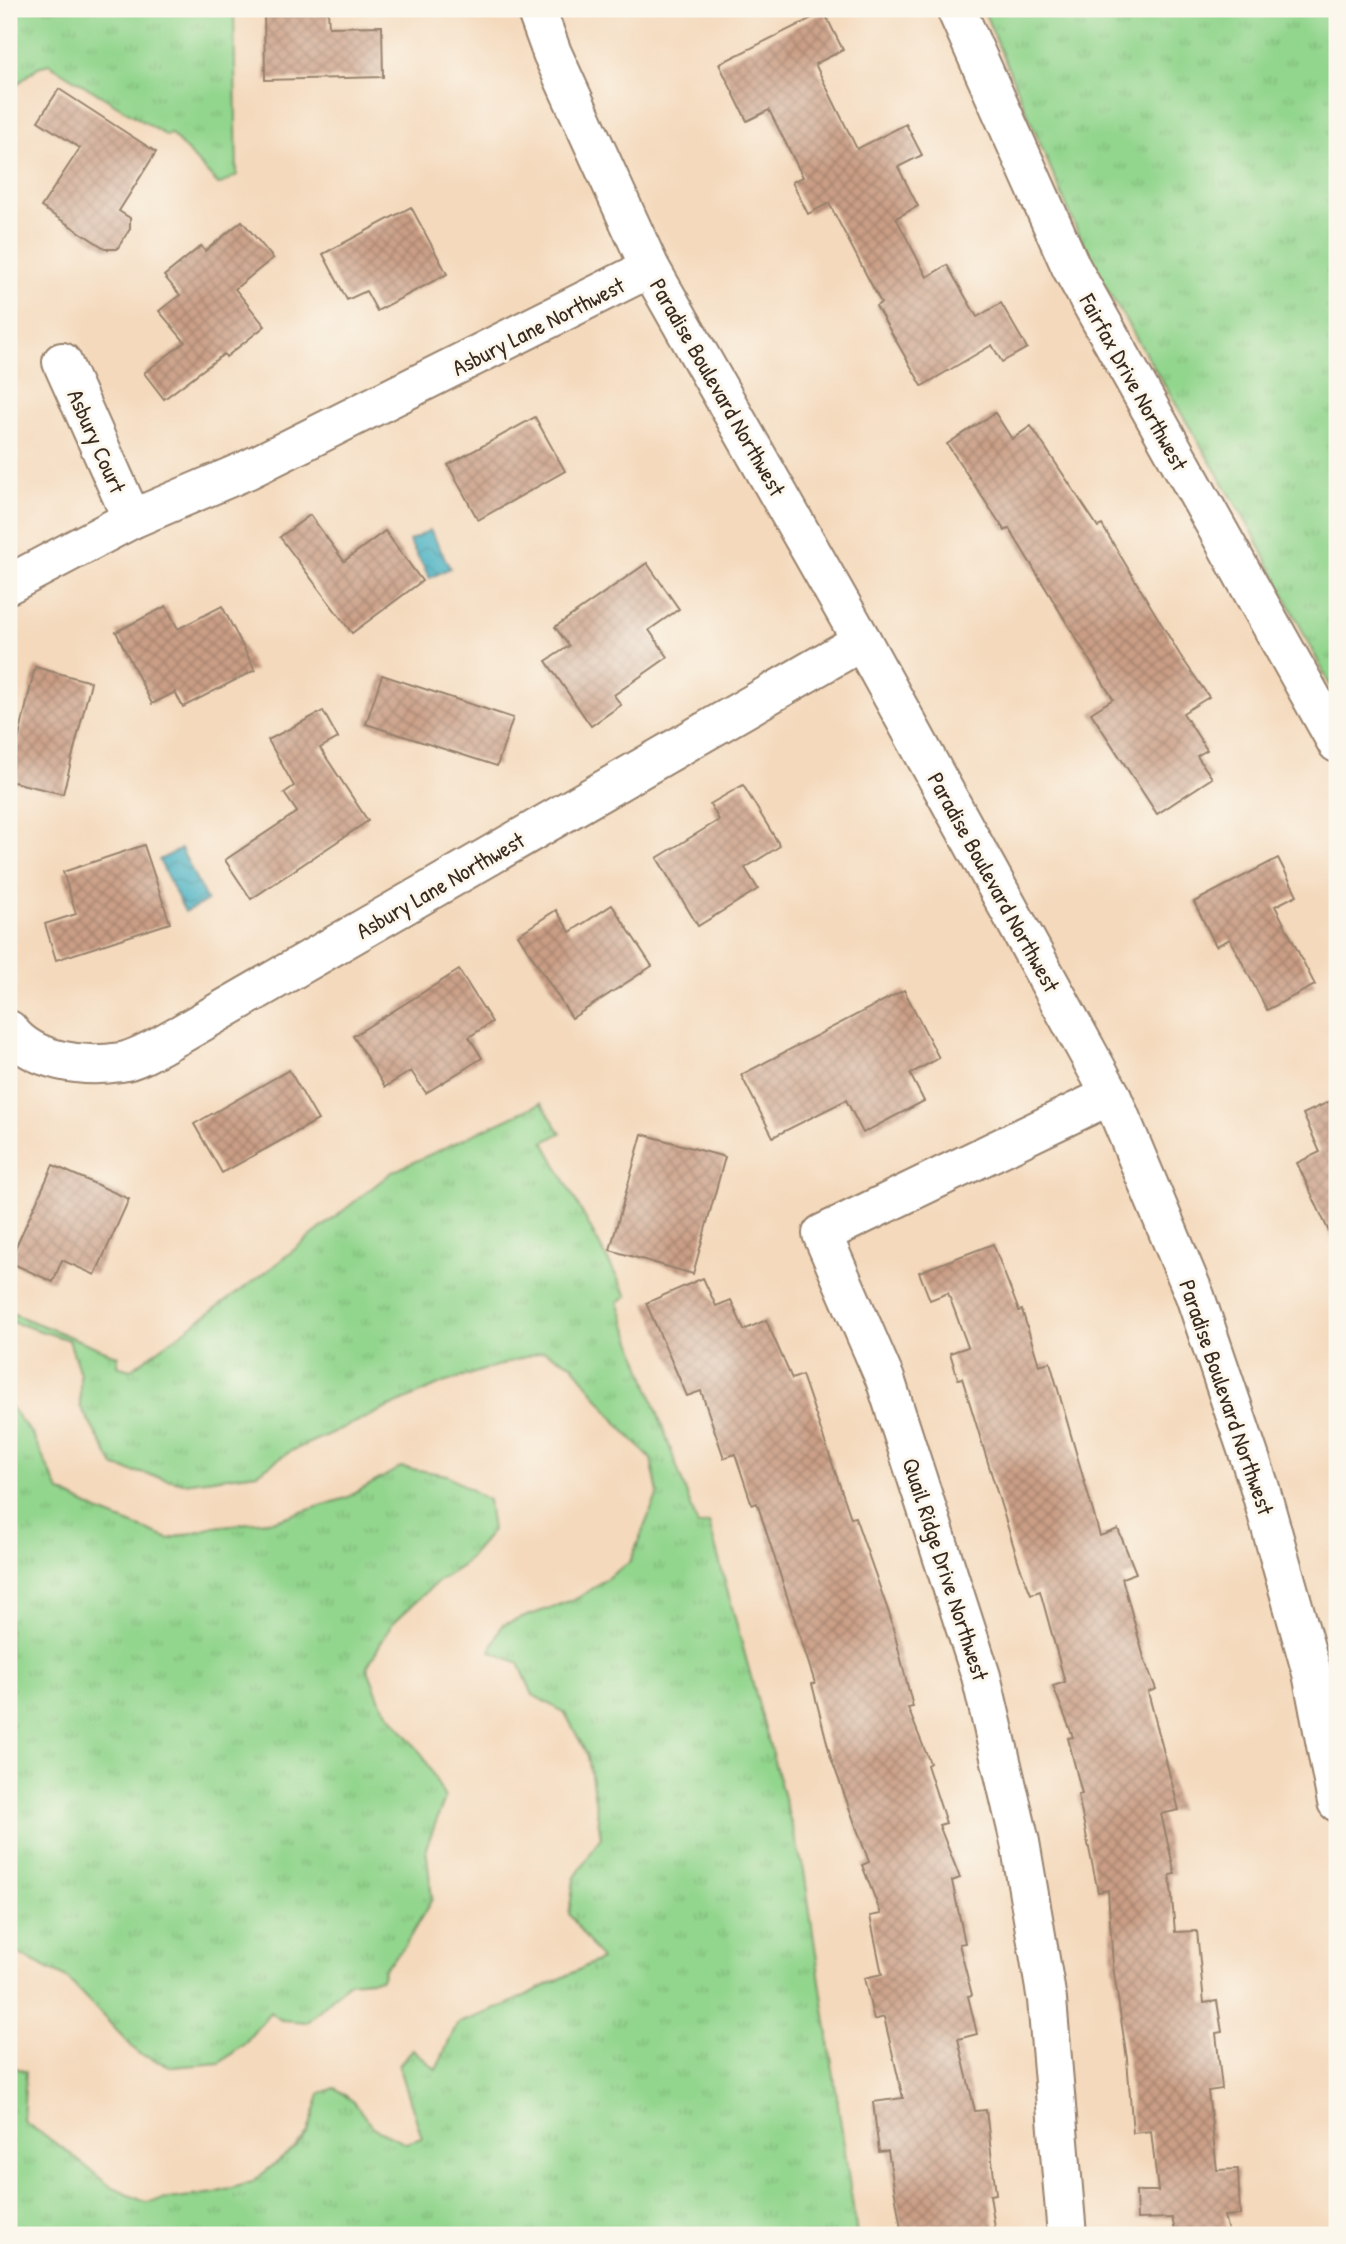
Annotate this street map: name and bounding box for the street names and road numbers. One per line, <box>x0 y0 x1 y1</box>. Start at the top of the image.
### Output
street label: Asbury Lane Northwest <box>447 269 630 383</box>
street label: Paradise Boulevard Northwest <box>643 272 794 502</box>
street label: Fairfax Drive Northwest <box>1072 287 1196 477</box>
street label: Asbury Court <box>60 384 134 499</box>
street label: Paradise Boulevard Northwest <box>921 767 1068 998</box>
street label: Asbury Lane Northwest <box>350 824 531 946</box>
street label: Paradise Boulevard Northwest <box>1172 1275 1282 1520</box>
street label: Quail Ridge Drive Northwest <box>895 1454 997 1685</box>

